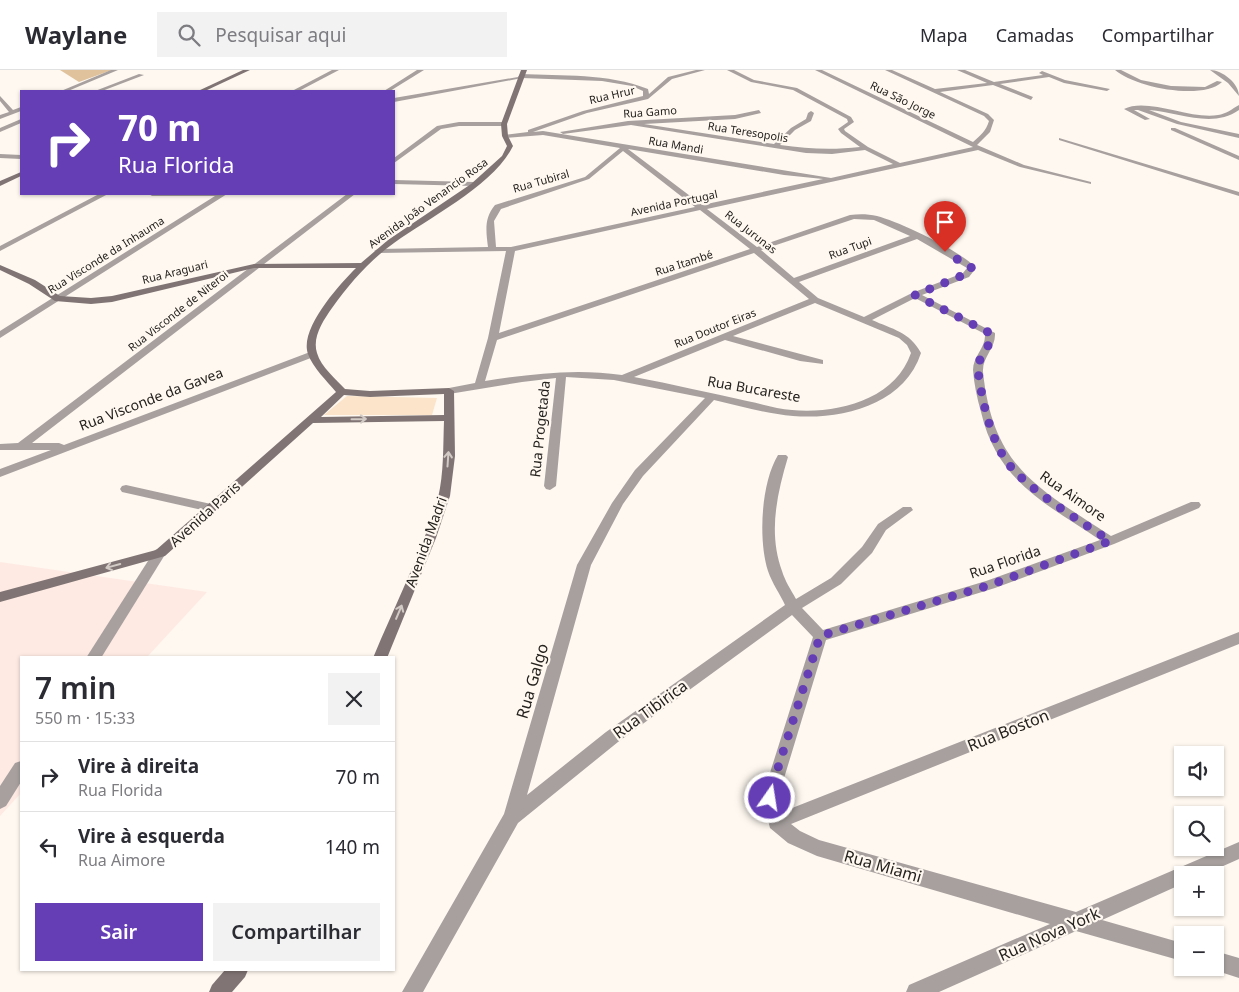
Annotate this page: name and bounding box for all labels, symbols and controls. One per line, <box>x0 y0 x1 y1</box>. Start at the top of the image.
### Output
search box <box>157 12 507 57</box>
text: Waylane <box>25 18 127 51</box>
icon: search <box>175 21 203 49</box>
text: Pesquisar aqui <box>215 22 346 48</box>
text: Mapa <box>920 23 968 47</box>
text: Camadas <box>996 23 1074 47</box>
text: Compartilhar <box>1102 23 1214 47</box>
street label: Rua São Jorge <box>868 77 939 122</box>
street label: Rua Hrur <box>587 82 637 107</box>
street label: Rua Gamo <box>623 102 678 121</box>
text: 70 m <box>118 104 201 151</box>
icon: right <box>35 110 100 175</box>
street label: Rua Teresopolis <box>707 118 789 145</box>
street label: Rua Mandi <box>648 132 705 157</box>
text: Rua Florida <box>118 149 234 179</box>
street label: Avenida João Venancio Rosa <box>365 154 491 251</box>
street label: Rua Tubiral <box>511 165 571 196</box>
street label: Avenida Portugal <box>629 186 719 219</box>
pin <box>924 201 966 252</box>
street label: Rua Jurunas <box>722 207 780 257</box>
icon: arrive <box>931 208 959 236</box>
street label: Rua Visconde da Inhauma <box>45 213 167 297</box>
street label: Rua Tupi <box>826 233 873 262</box>
street label: Rua Itambé <box>653 246 715 279</box>
street label: Rua Araguari <box>140 256 209 287</box>
street label: Rua Visconde de Niteroi <box>125 267 231 354</box>
street label: Rua Doutor Eiras <box>672 304 758 351</box>
street label: Rua Visconde da Gavea <box>76 362 225 435</box>
street label: Rua Bucareste <box>706 371 802 406</box>
street label: Rua Progetada <box>525 380 554 478</box>
one-way arrow <box>351 414 367 424</box>
one-way arrow <box>443 451 453 467</box>
street label: Rua Aimore <box>1037 466 1110 525</box>
street label: Avenida Paris <box>165 477 244 550</box>
street label: Avenida Madri <box>400 494 451 590</box>
street label: Rua Florida <box>967 540 1043 583</box>
one-way arrow <box>106 562 122 571</box>
one-way arrow <box>395 605 404 621</box>
street label: Rua Galgo <box>511 641 553 721</box>
text: 7 min <box>35 667 116 708</box>
button: close <box>328 673 380 725</box>
street label: Rua Tibirica <box>608 674 692 744</box>
street label: Rua Boston <box>964 704 1052 756</box>
text: 550 m · 15:33 <box>35 707 135 729</box>
map controls <box>1174 746 1224 976</box>
button: sound <box>1174 746 1224 796</box>
text: Vire à direita <box>78 753 199 779</box>
icon: right <box>35 763 63 791</box>
text: 70 m <box>336 764 380 790</box>
position arrow <box>743 771 795 823</box>
text: Rua Florida <box>78 779 163 801</box>
button: search <box>1174 806 1224 856</box>
text: Vire à esquerda <box>78 823 225 849</box>
icon: left <box>35 833 63 861</box>
text: 140 m <box>325 834 380 860</box>
street label: Rua Miami <box>842 844 924 888</box>
text: Rua Aimore <box>78 849 165 871</box>
button: + <box>1174 866 1224 916</box>
street label: Rua Nova York <box>995 902 1104 966</box>
button: Sair <box>35 903 203 961</box>
button: Compartilhar <box>213 903 380 961</box>
button: − <box>1174 926 1224 976</box>

